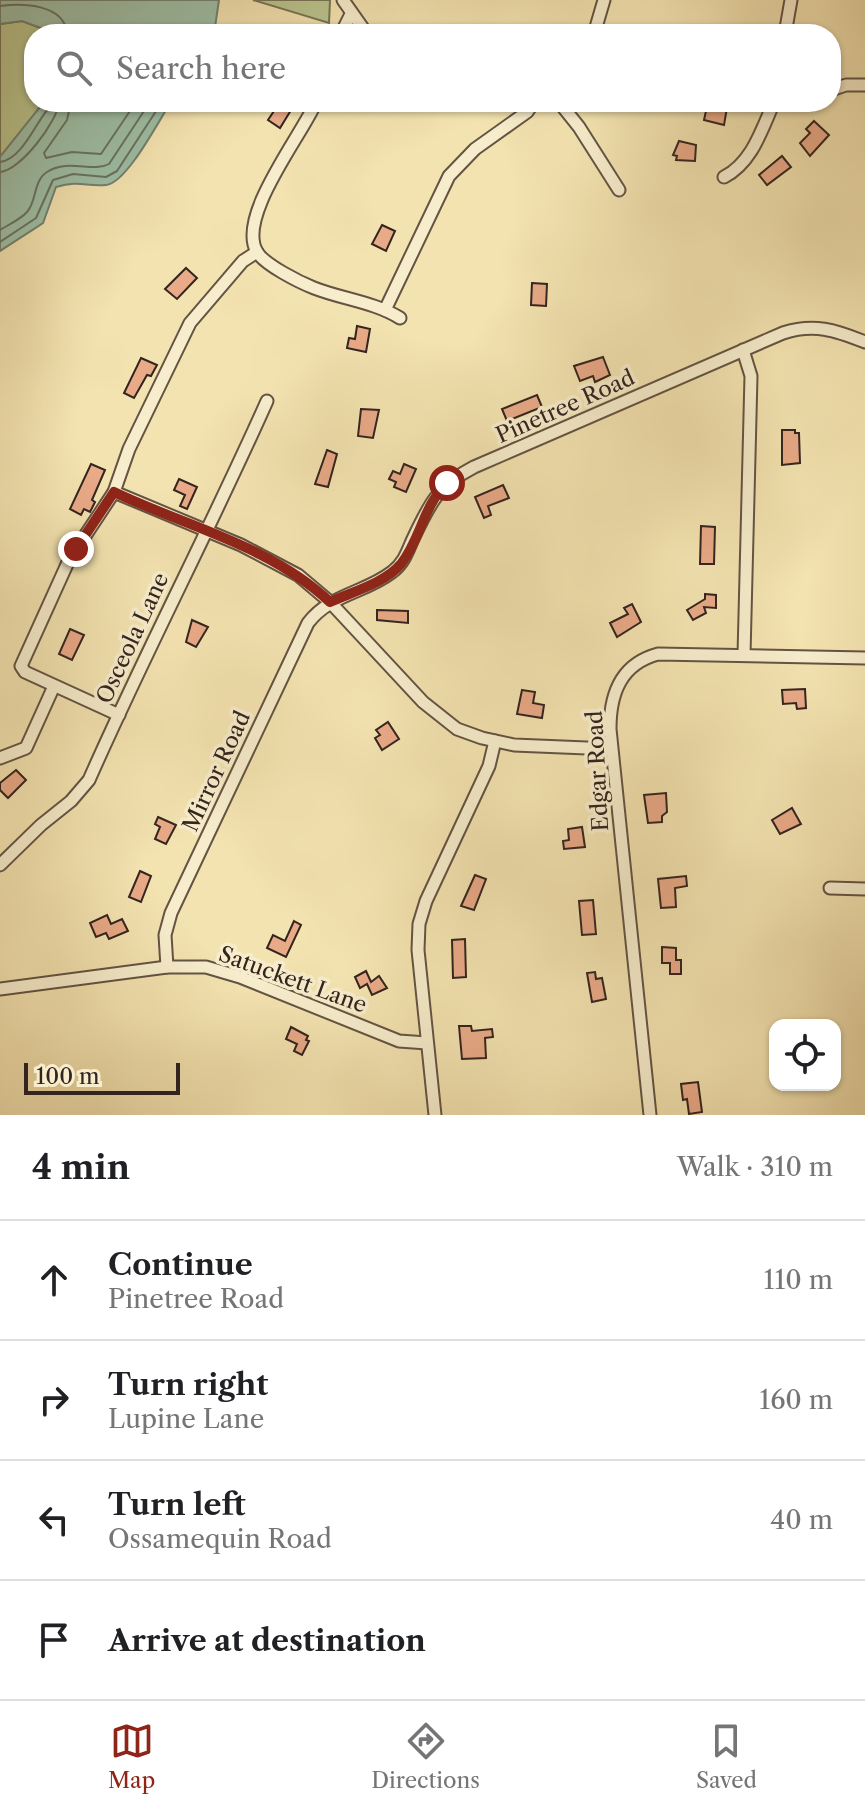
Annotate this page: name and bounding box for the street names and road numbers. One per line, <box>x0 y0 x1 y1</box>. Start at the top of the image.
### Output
street label: Pinetree Road <box>492 364 639 449</box>
street label: Osceola Lane <box>90 569 174 708</box>
street label: Mirror Road <box>177 707 256 836</box>
street label: Edgar Road <box>581 710 614 832</box>
street label: Satuckett Lane <box>215 940 370 1019</box>

